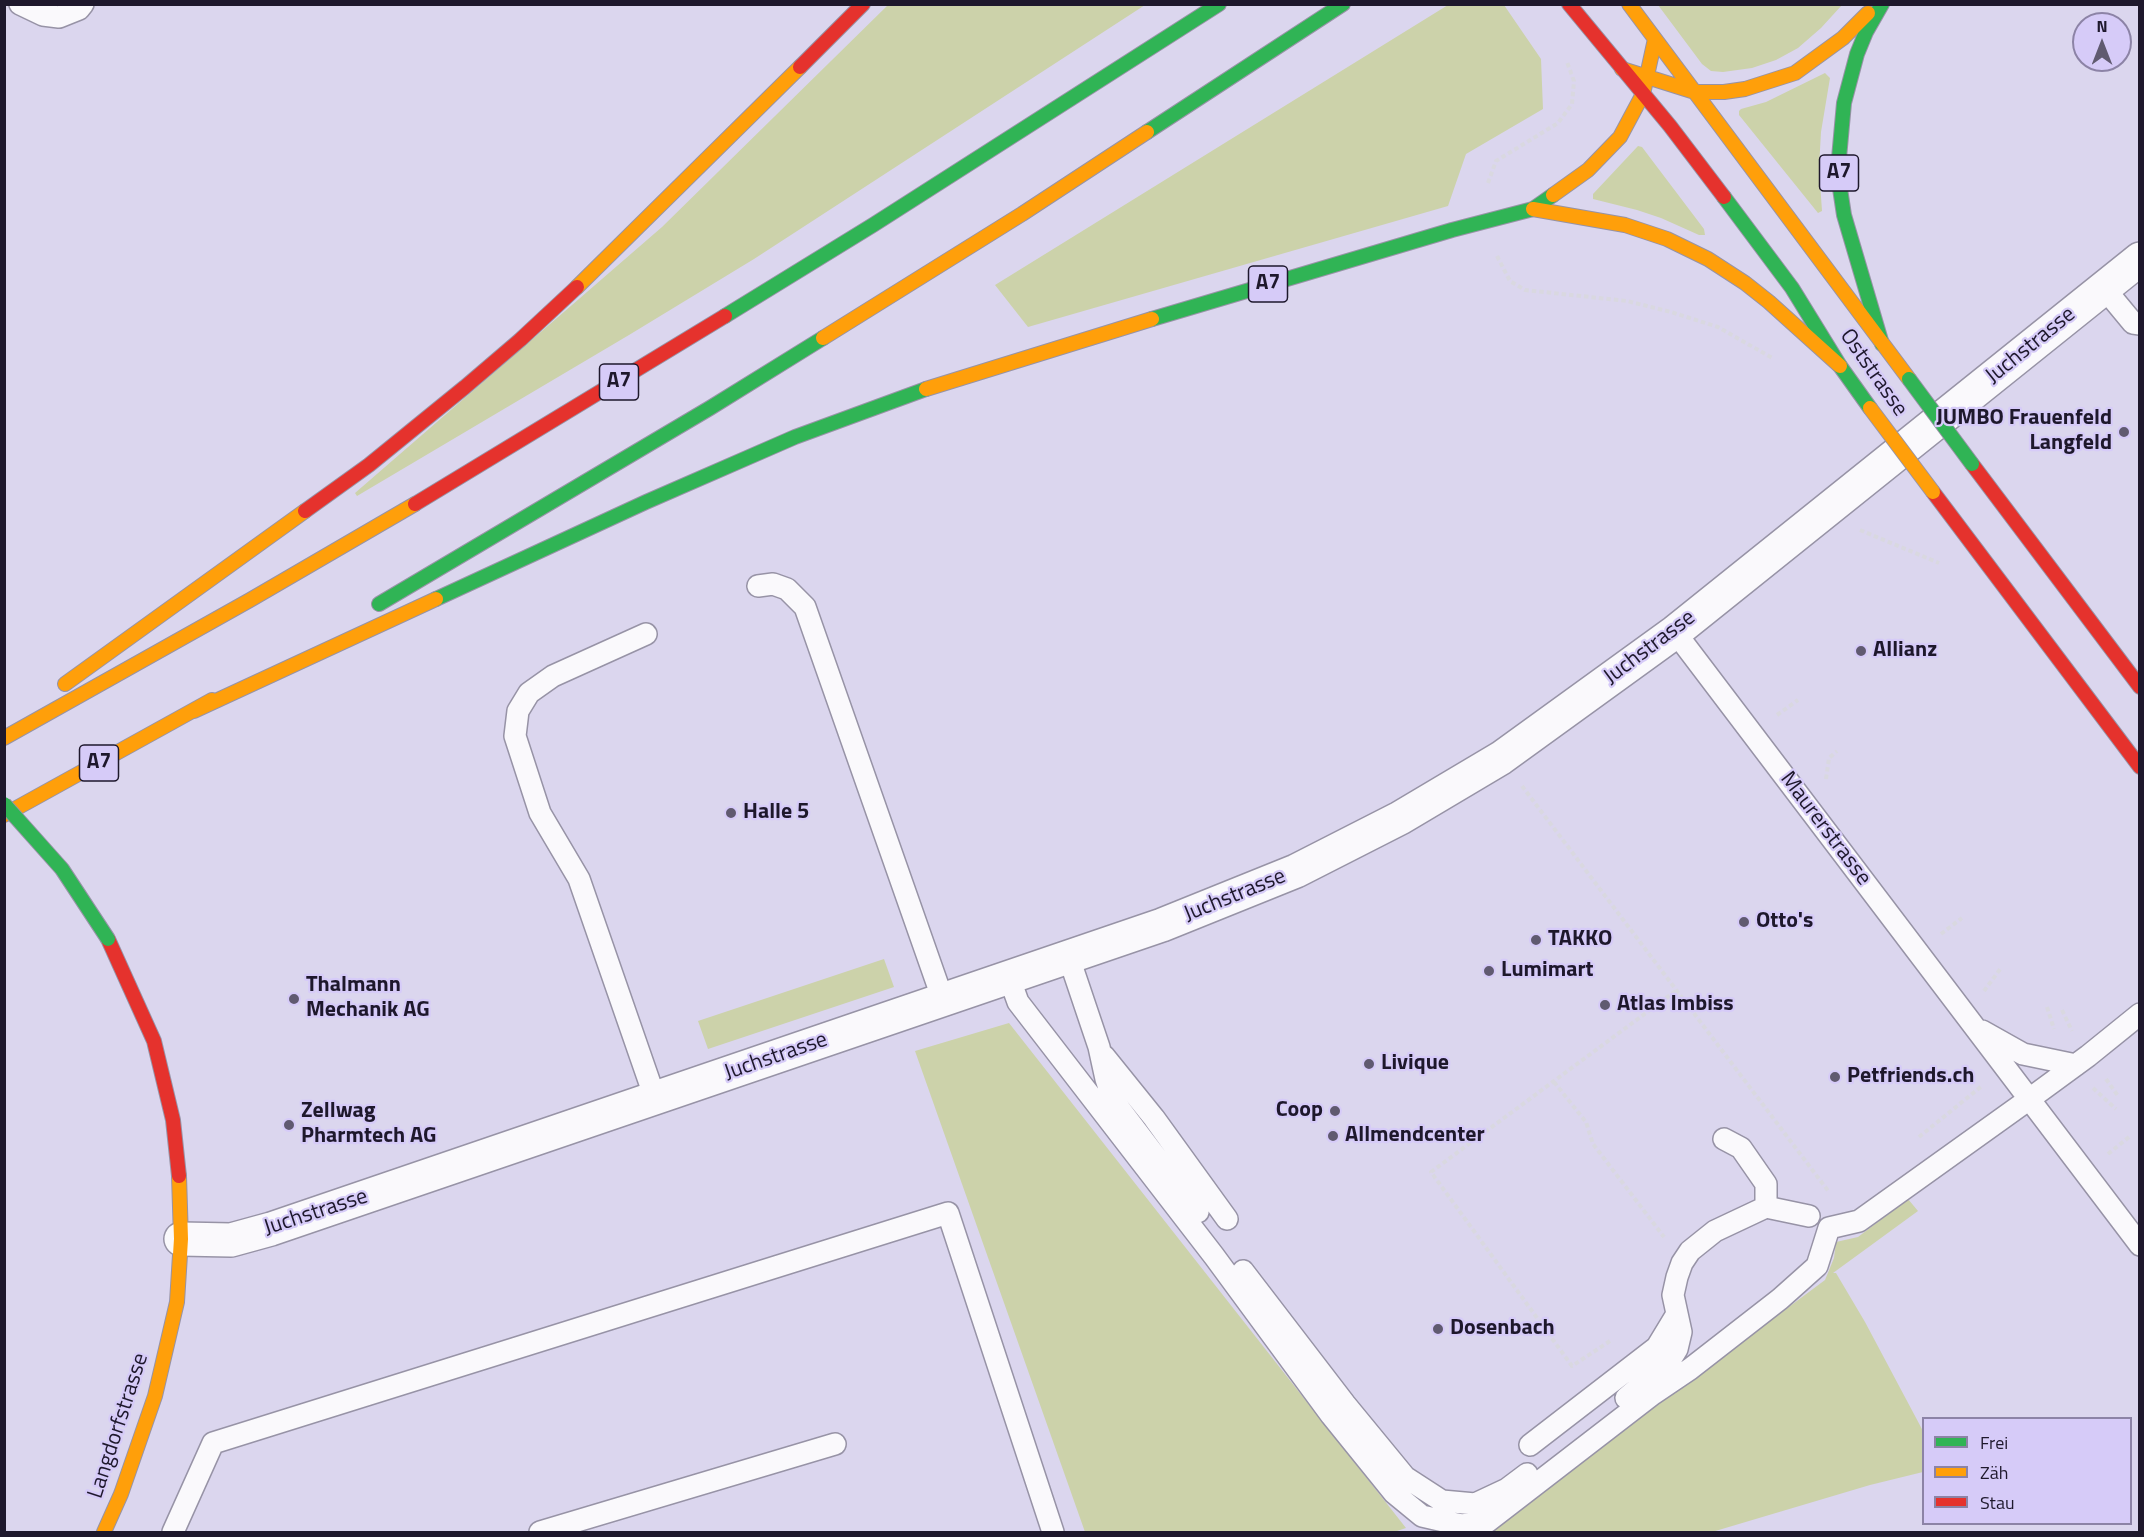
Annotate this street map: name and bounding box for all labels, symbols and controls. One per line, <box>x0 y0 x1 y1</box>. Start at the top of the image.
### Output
north arrow <box>2072 12 2132 72</box>
text: N <box>2096 14 2108 38</box>
road number: A7 <box>1820 155 1858 191</box>
road number: A7 <box>1248 266 1288 302</box>
street label: Juchstrasse <box>1981 302 2081 390</box>
street label: Oststrasse <box>1833 324 1913 422</box>
road number: A7 <box>600 364 638 400</box>
place label: JUMBO Frauenfeld Langfeld <box>1936 406 2112 458</box>
marker: JUMBO Frauenfeld Langfeld <box>2117 425 2131 439</box>
street label: Juchstrasse <box>1599 605 1701 691</box>
place label: Allianz <box>1873 638 1937 664</box>
marker: Allianz <box>1854 644 1868 658</box>
road number: A7 <box>80 745 118 781</box>
street label: Maurerstrasse <box>1774 767 1876 891</box>
place label: Halle 5 <box>743 800 809 826</box>
marker: Halle 5 <box>724 806 738 820</box>
street label: Juchstrasse <box>1180 864 1290 928</box>
place label: Otto's <box>1756 909 1813 935</box>
marker: Otto's <box>1737 915 1751 929</box>
place label: TAKKO <box>1548 927 1612 953</box>
marker: TAKKO <box>1529 933 1543 947</box>
place label: Lumimart <box>1501 958 1594 984</box>
marker: Lumimart <box>1482 964 1496 978</box>
place label: Thalmann Mechanik AG <box>306 973 430 1024</box>
marker: Thalmann Mechanik AG <box>287 992 301 1006</box>
place label: Atlas Imbiss <box>1617 992 1734 1018</box>
marker: Atlas Imbiss <box>1598 998 1612 1012</box>
street label: Juchstrasse <box>721 1027 831 1087</box>
place label: Livique <box>1381 1051 1449 1077</box>
marker: Livique <box>1362 1057 1376 1071</box>
place label: Petfriends.ch <box>1847 1064 1974 1090</box>
marker: Petfriends.ch <box>1828 1070 1842 1084</box>
place label: Coop <box>1276 1098 1323 1124</box>
place label: Zellwag Pharmtech AG <box>301 1099 437 1150</box>
marker: Coop <box>1328 1104 1342 1118</box>
marker: Zellwag Pharmtech AG <box>282 1118 296 1132</box>
place label: Allmendcenter <box>1345 1123 1485 1149</box>
marker: Allmendcenter <box>1326 1129 1340 1143</box>
street label: Juchstrasse <box>261 1184 371 1242</box>
place label: Dosenbach <box>1450 1316 1555 1342</box>
marker: Dosenbach <box>1431 1322 1445 1336</box>
street label: Langdorfstrasse <box>83 1350 155 1502</box>
legend <box>1922 1417 2132 1525</box>
text: Frei <box>1980 1429 2008 1456</box>
text: Zäh <box>1980 1459 2008 1486</box>
text: Stau <box>1980 1489 2015 1516</box>

